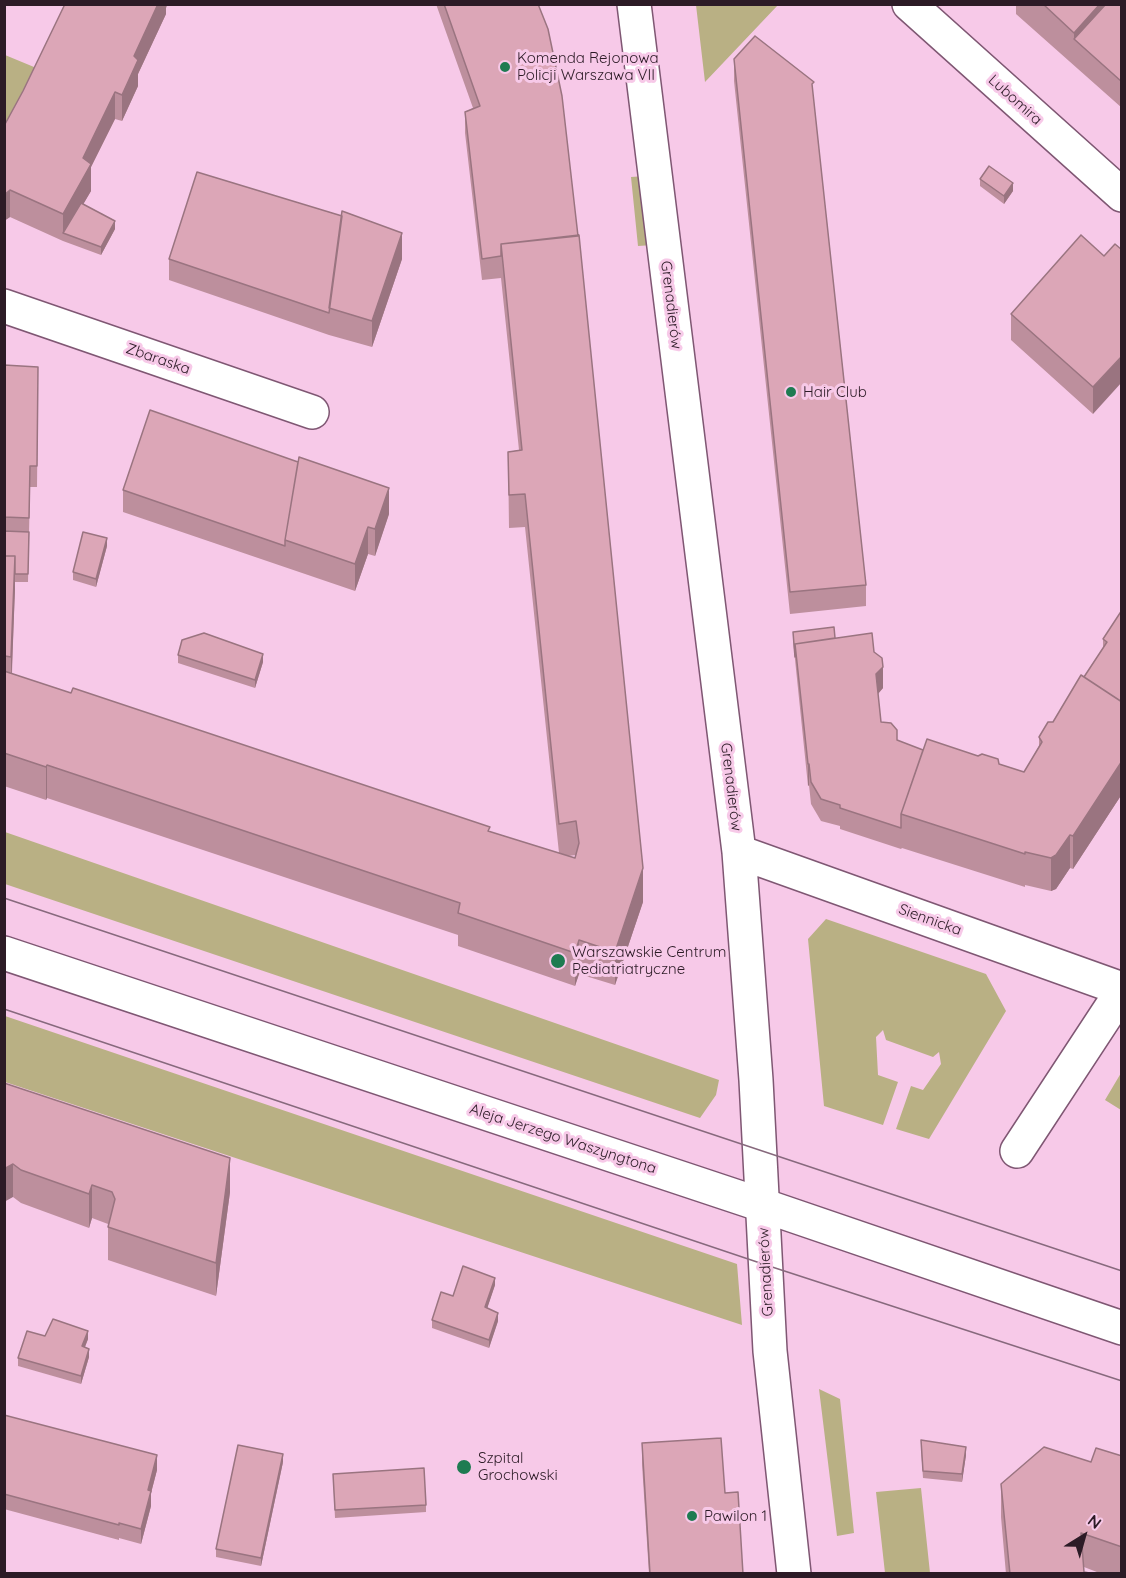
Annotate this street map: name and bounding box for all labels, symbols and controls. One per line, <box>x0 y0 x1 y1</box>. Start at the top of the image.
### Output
place label: Komenda Rejonowa Policji Warszawa VII <box>517 49 659 84</box>
marker: Komenda Rejonowa Policji Warszawa VII <box>498 60 512 74</box>
street label: Lubomira <box>984 71 1046 129</box>
street label: Grenadierów <box>657 260 685 350</box>
street label: Zbaraska <box>124 340 192 378</box>
place label: Hair Club <box>803 383 867 401</box>
marker: Hair Club <box>784 385 798 399</box>
street label: Grenadierów <box>717 742 745 832</box>
street label: Siennicka <box>896 900 964 940</box>
place label: Warszawskie Centrum Pediatriatryczne <box>572 943 726 978</box>
marker: Warszawskie Centrum Pediatriatryczne <box>549 952 567 970</box>
street label: Aleja Jerzego Waszyngtona <box>467 1100 659 1178</box>
street label: Grenadierów <box>755 1227 777 1317</box>
place label: Szpital Grochowski <box>478 1449 558 1484</box>
marker: Szpital Grochowski <box>455 1458 473 1476</box>
north arrow <box>1054 1506 1114 1566</box>
place label: Pawilon 1 <box>704 1507 767 1525</box>
marker: Pawilon 1 <box>685 1509 699 1523</box>
text: N <box>1084 1510 1106 1533</box>

